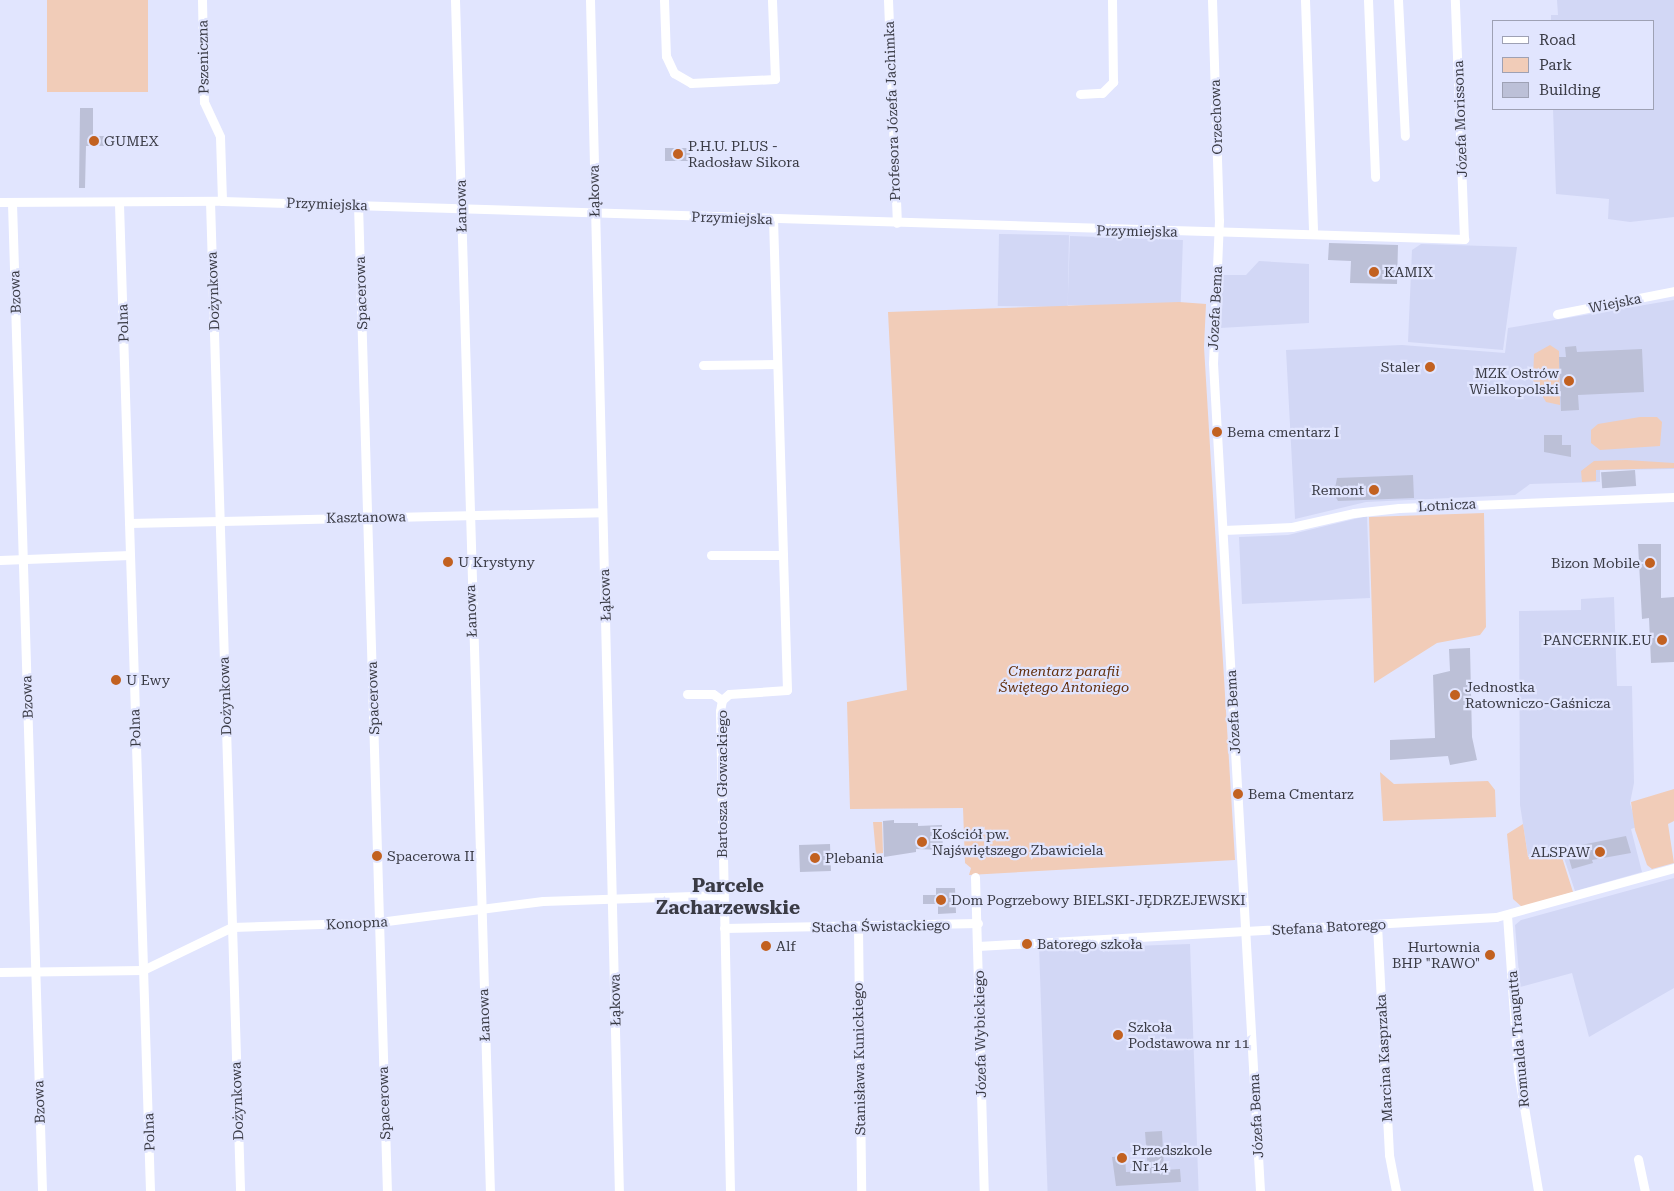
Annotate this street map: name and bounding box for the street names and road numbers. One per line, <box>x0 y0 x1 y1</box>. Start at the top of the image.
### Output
street label: Pszeniczna <box>194 20 212 94</box>
street label: Profesora Józefa Jachimka <box>880 21 904 201</box>
street label: Józefa Morissona <box>1450 60 1470 178</box>
street label: Orzechowa <box>1206 79 1226 155</box>
street label: Łąkowa <box>585 165 603 217</box>
street label: Łanowa <box>452 180 470 232</box>
street label: Przymiejska <box>286 194 368 214</box>
street label: Przymiejska <box>691 208 773 228</box>
street label: Przymiejska <box>1096 222 1178 240</box>
street label: Dożynkowa <box>203 251 223 331</box>
street label: Spacerowa <box>351 256 371 330</box>
street label: Józefa Bema <box>1204 265 1226 351</box>
street label: Bzowa <box>6 270 24 314</box>
street label: Wiejska <box>1587 290 1643 316</box>
street label: Polna <box>114 304 132 342</box>
street label: Lotnicza <box>1418 495 1476 515</box>
street label: Kasztanowa <box>326 508 406 526</box>
street label: Łąkowa <box>596 569 614 621</box>
street label: Łanowa <box>462 584 480 638</box>
street label: Dożynkowa <box>215 656 235 736</box>
street label: Spacerowa <box>363 661 383 735</box>
street label: Józefa Bema <box>1222 669 1244 755</box>
street label: Bzowa <box>18 675 36 719</box>
street label: Polna <box>126 709 144 747</box>
street label: Bartosza Głowackiego <box>714 710 730 858</box>
street label: Konopna <box>326 913 388 933</box>
street label: Stacha Świstackiego <box>812 916 950 936</box>
street label: Stefana Batorego <box>1272 916 1386 938</box>
street label: Józefa Wybickiego <box>970 970 990 1098</box>
street label: Romualda Traugutta <box>1504 970 1532 1108</box>
street label: Łąkowa <box>606 974 624 1026</box>
street label: Stanisława Kunickiego <box>849 982 869 1136</box>
street label: Łanowa <box>475 988 493 1042</box>
street label: Marcina Kasprzaka <box>1372 994 1396 1122</box>
street label: Dożynkowa <box>227 1061 247 1141</box>
street label: Spacerowa <box>374 1066 394 1140</box>
street label: Józefa Bema <box>1245 1073 1267 1159</box>
street label: Bzowa <box>30 1080 48 1124</box>
street label: Polna <box>140 1113 158 1151</box>

